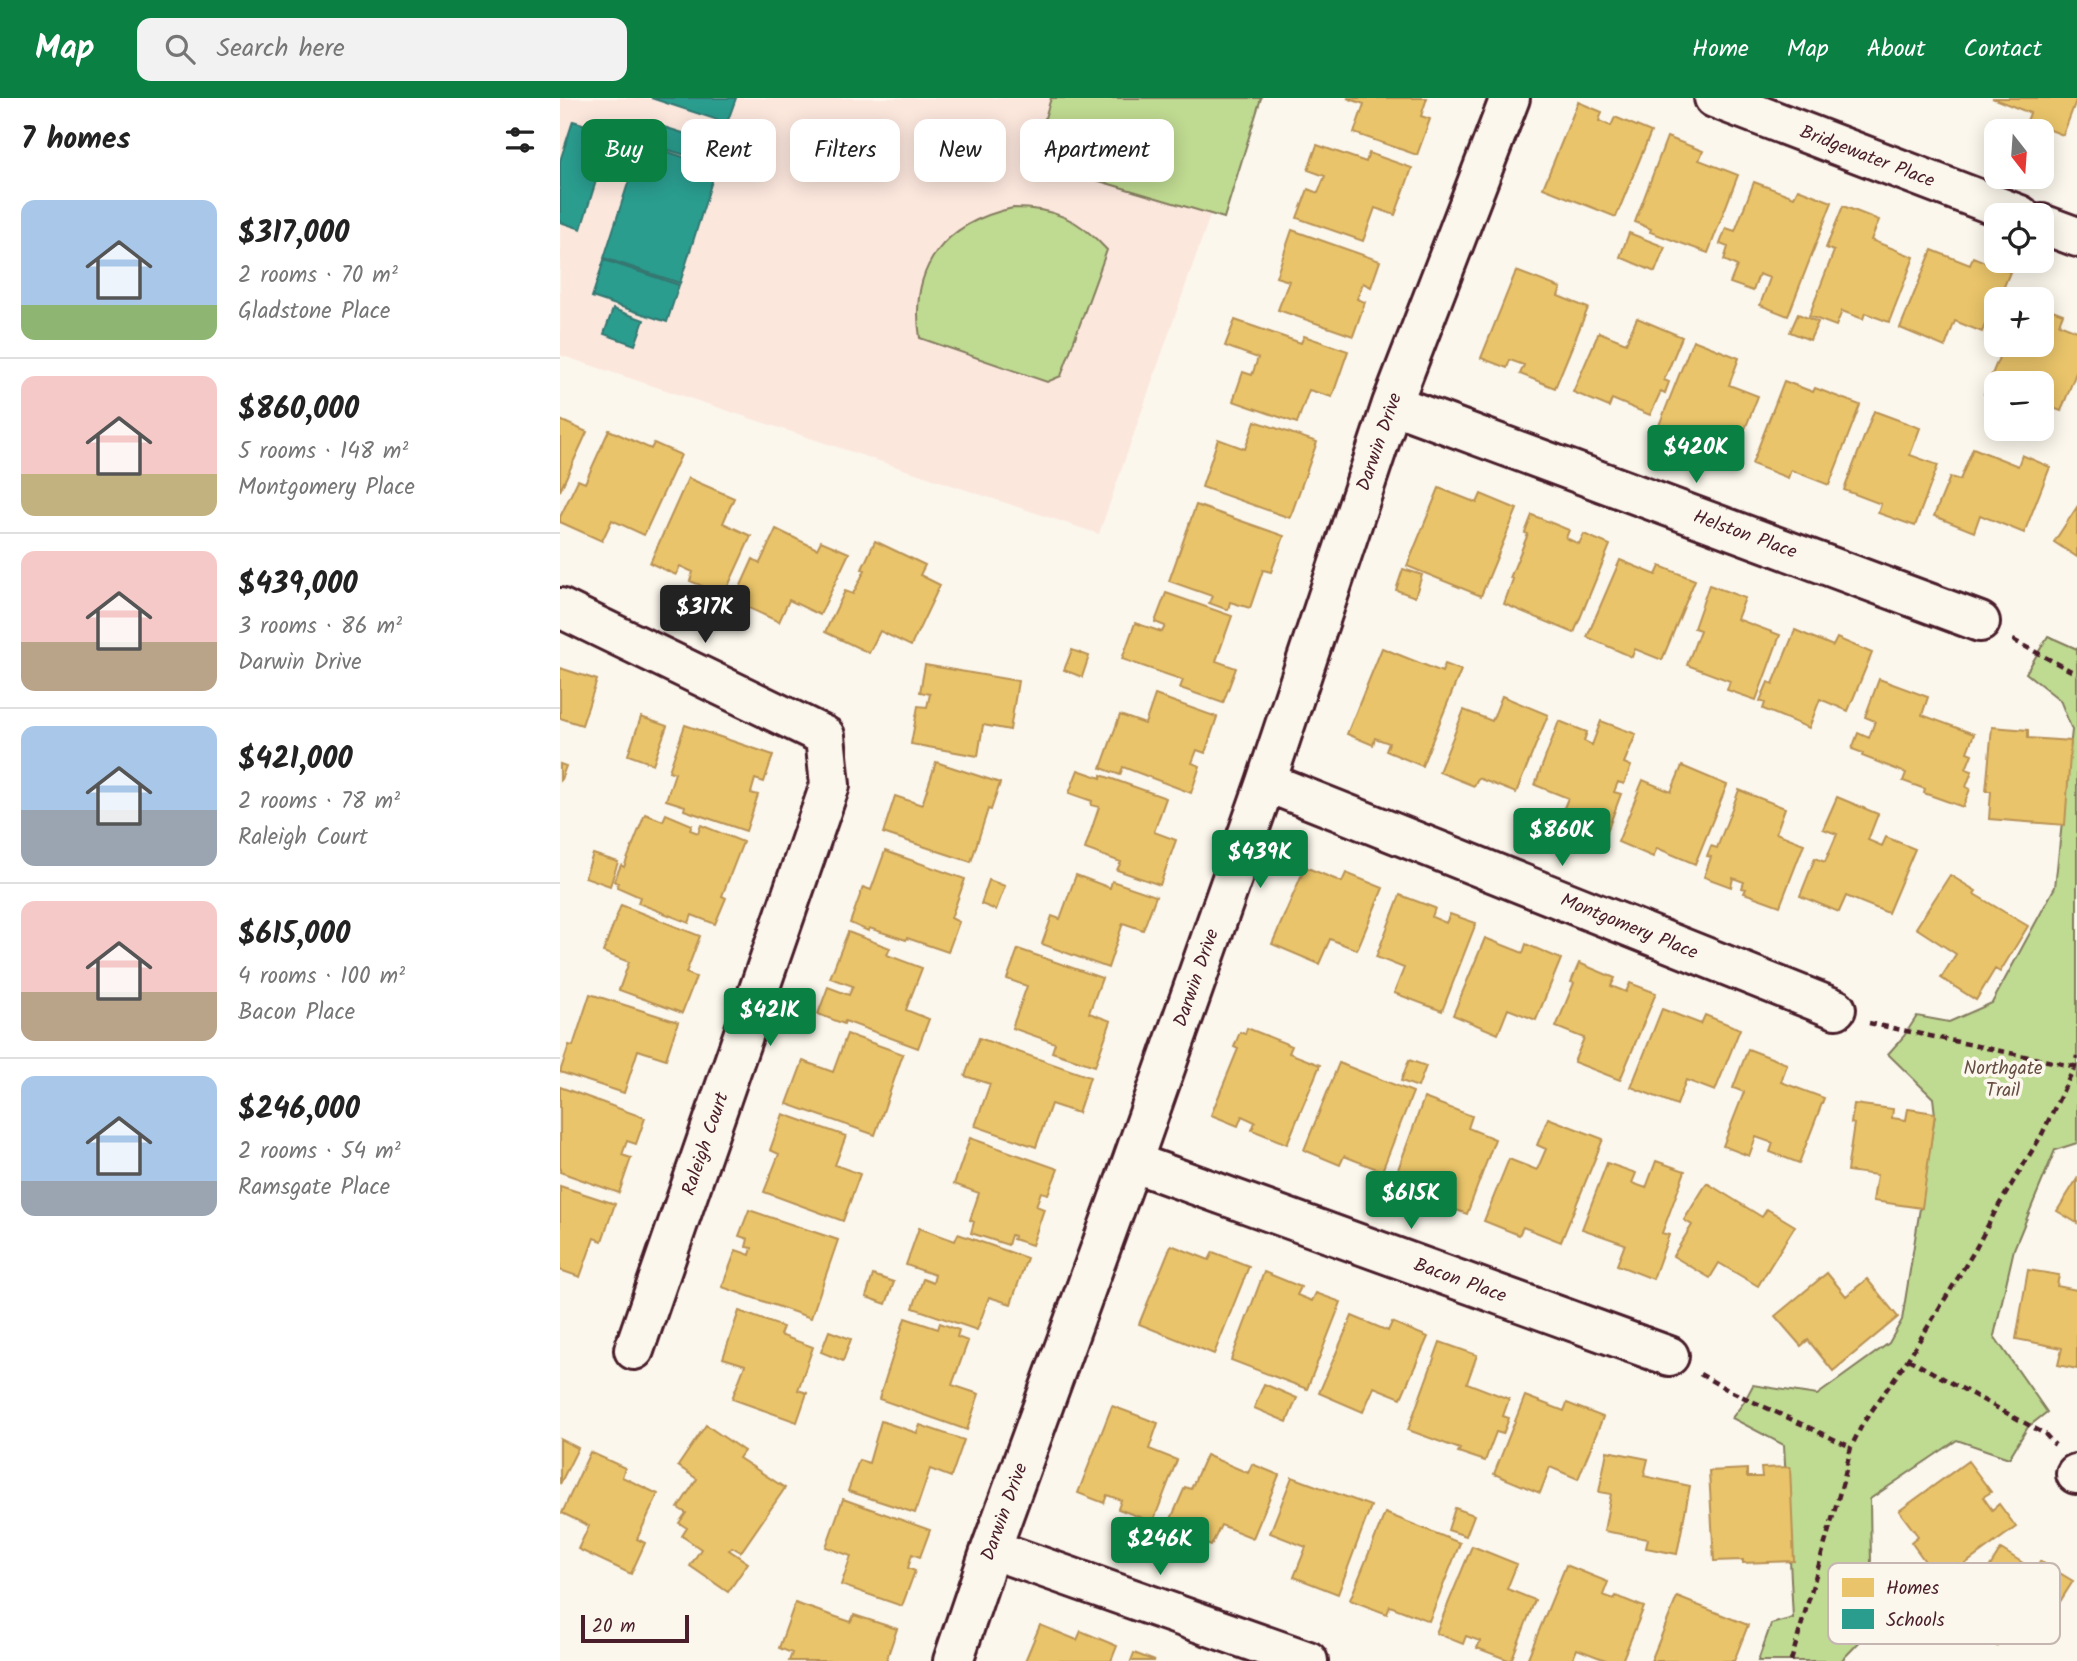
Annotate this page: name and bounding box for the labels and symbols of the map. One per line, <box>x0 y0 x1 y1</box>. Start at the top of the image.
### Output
street label: Bridgewater Place <box>1795 117 1939 197</box>
north arrow <box>1984 119 2054 189</box>
street label: Darwin Drive <box>1349 388 1411 495</box>
pin: $420K <box>1647 426 1745 485</box>
street label: Helston Place <box>1689 502 1802 568</box>
pin: $317K <box>656 586 754 645</box>
pin: $860K <box>1513 808 1611 868</box>
pin: $439K <box>1211 830 1309 890</box>
street label: Montgomery Place <box>1556 886 1703 968</box>
street label: Darwin Drive <box>1166 924 1228 1031</box>
pin: $421K <box>721 988 819 1048</box>
park label: Northgate Trail <box>1963 1054 2043 1106</box>
street label: Raleigh Court <box>674 1088 738 1200</box>
pin: $615K <box>1362 1172 1460 1231</box>
street label: Bacon Place <box>1409 1250 1511 1312</box>
street label: Darwin Drive <box>973 1458 1037 1565</box>
pin: $246K <box>1111 1518 1209 1577</box>
legend <box>1828 1563 2060 1644</box>
text: Homes <box>1886 1574 1939 1604</box>
text: Schools <box>1886 1606 1945 1636</box>
scale bar <box>581 1612 690 1644</box>

